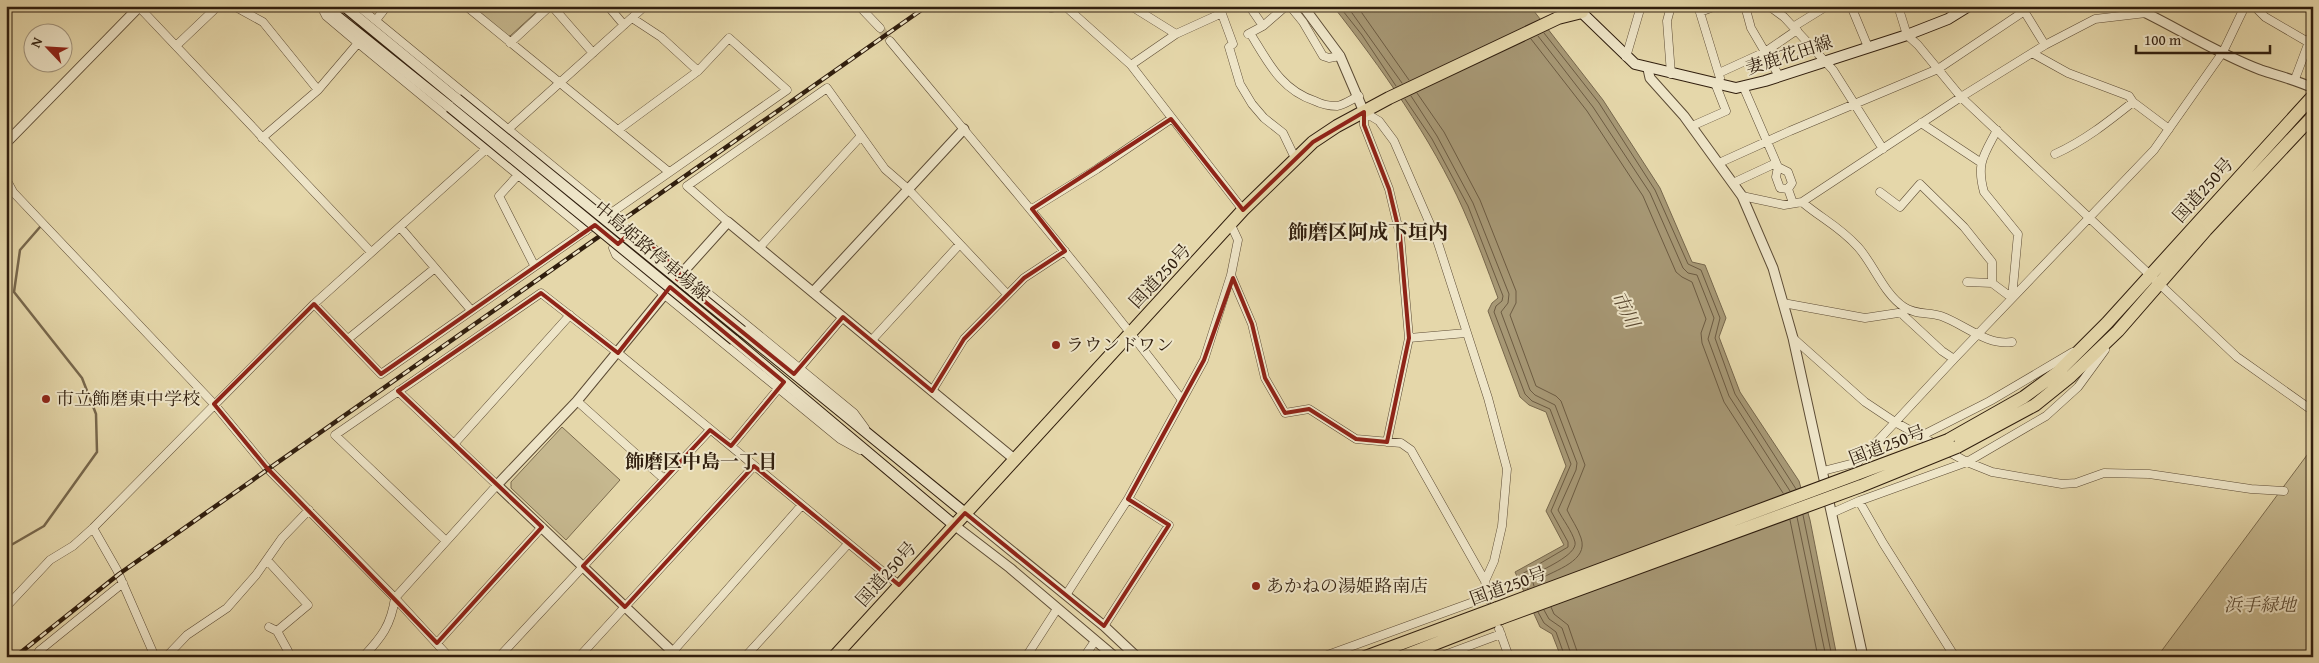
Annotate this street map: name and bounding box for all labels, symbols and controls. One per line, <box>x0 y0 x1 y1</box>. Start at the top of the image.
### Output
north arrow <box>22 22 72 72</box>
scale bar <box>2136 22 2270 54</box>
street label: 妻鹿花田線 <box>1742 28 1836 81</box>
text: 100 m <box>2144 29 2182 50</box>
text: N <box>25 33 48 51</box>
street label: 国道250号 <box>2166 151 2239 228</box>
street label: 中島姫路停車場線 <box>588 194 716 307</box>
district label: 飾磨区阿成下垣内 <box>1288 217 1448 246</box>
street label: 国道250号 <box>1122 237 1197 314</box>
water label: 市川 <box>1605 286 1648 334</box>
place label: ラウンドワン <box>1066 331 1174 358</box>
marker: ラウンドワン <box>1050 339 1062 351</box>
place label: 市立飾磨東中学校 <box>56 385 200 412</box>
marker: 市立飾磨東中学校 <box>40 393 52 405</box>
street label: 国道250号 <box>1845 418 1929 471</box>
district label: 飾磨区中島一丁目 <box>625 447 777 475</box>
street label: 国道250号 <box>849 535 922 612</box>
street label: 国道250号 <box>1466 559 1550 612</box>
place label: あかねの湯姫路南店 <box>1266 572 1428 599</box>
marker: あかねの湯姫路南店 <box>1250 580 1262 592</box>
park label: 浜手緑地 <box>2224 591 2298 618</box>

